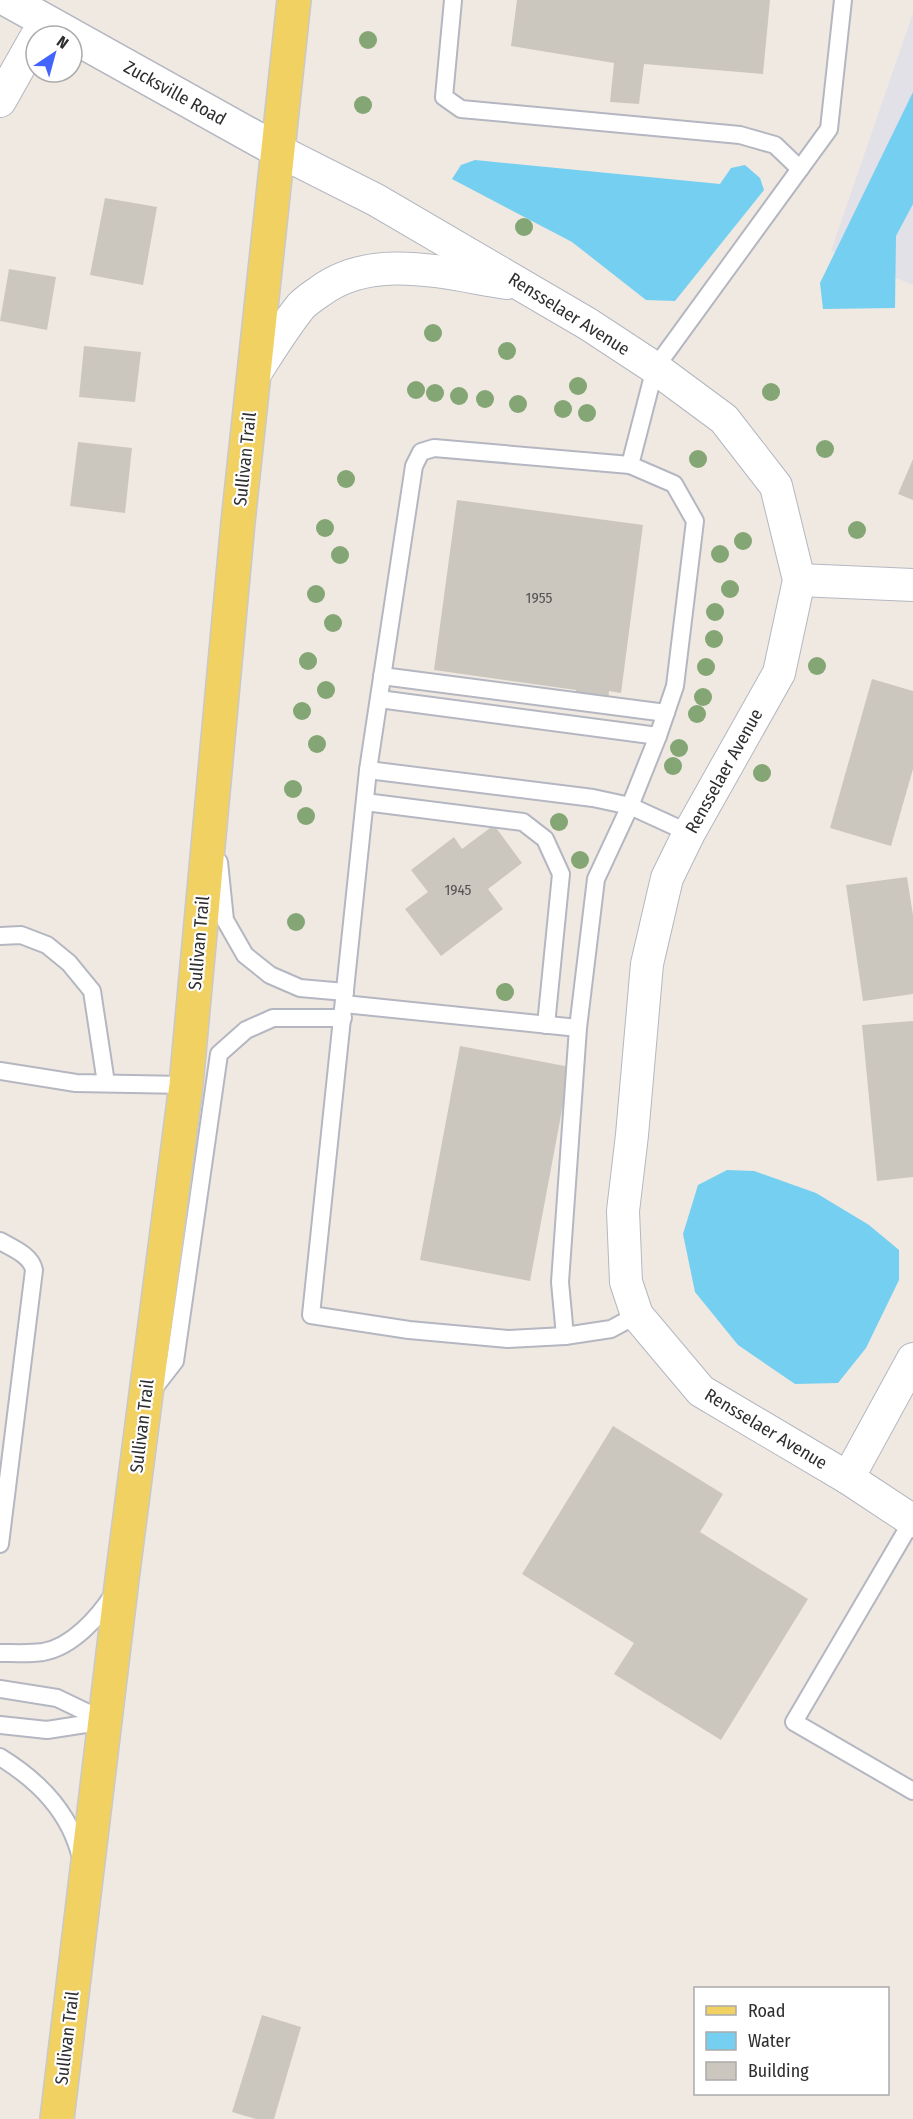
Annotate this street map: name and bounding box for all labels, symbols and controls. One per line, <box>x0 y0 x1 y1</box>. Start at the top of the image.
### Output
north arrow <box>24 24 84 84</box>
text: N <box>53 32 72 53</box>
street label: Zucksville Road <box>120 56 230 130</box>
street label: Rensselaer Avenue <box>504 268 634 360</box>
street label: Sullivan Trail <box>229 411 261 507</box>
house number: 1955 <box>526 589 553 607</box>
street label: Rensselaer Avenue <box>681 705 767 837</box>
house number: 1945 <box>444 881 472 899</box>
street label: Sullivan Trail <box>184 895 214 991</box>
street label: Sullivan Trail <box>125 1378 159 1474</box>
street label: Rensselaer Avenue <box>701 1384 831 1474</box>
legend <box>694 1987 889 2095</box>
street label: Sullivan Trail <box>50 1990 84 2086</box>
text: Road <box>748 2000 785 2022</box>
text: Water <box>748 2030 791 2052</box>
text: Building <box>748 2060 809 2082</box>

